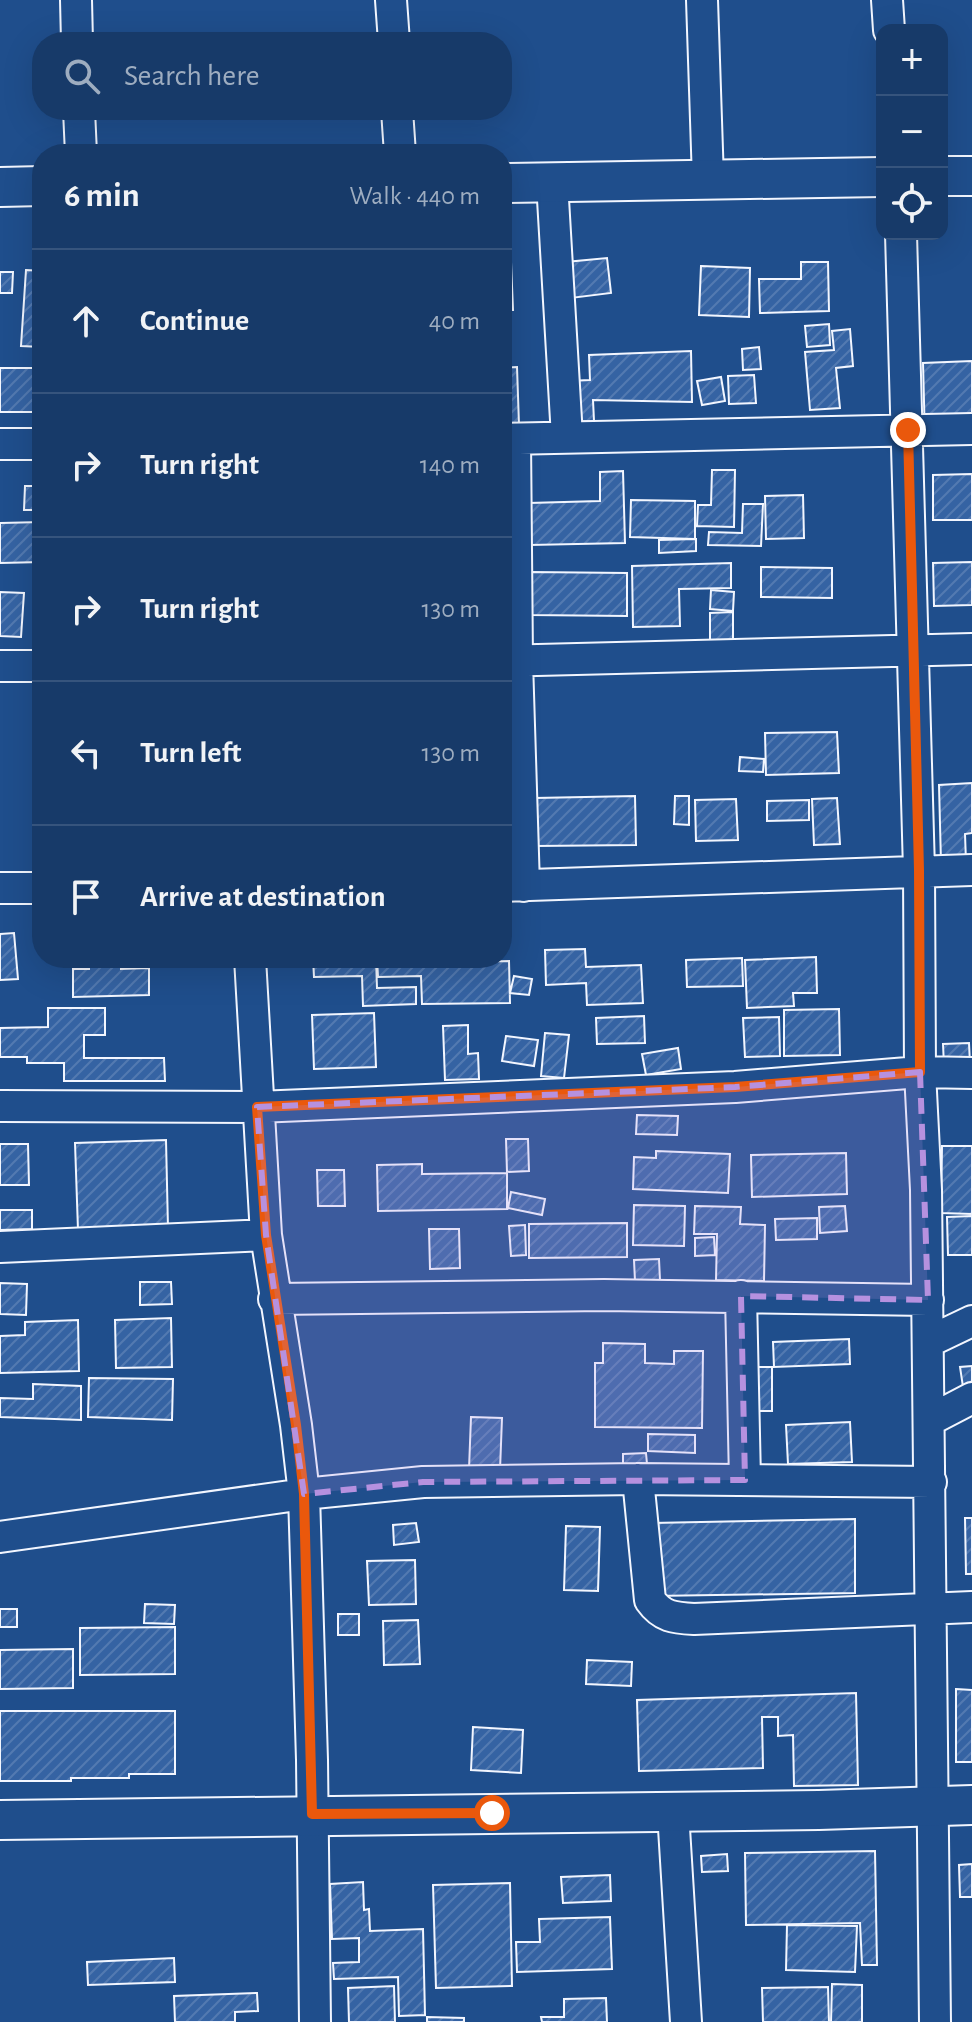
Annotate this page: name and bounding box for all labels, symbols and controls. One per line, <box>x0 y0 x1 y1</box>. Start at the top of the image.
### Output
map controls <box>876 24 948 240</box>
button: + <box>876 24 948 96</box>
search box <box>32 32 512 120</box>
icon: search <box>60 54 104 98</box>
text: Search here <box>124 61 260 91</box>
button: − <box>876 96 948 168</box>
button: locate <box>876 168 948 240</box>
text: 6 min <box>64 179 140 213</box>
text: Walk · 440 m <box>350 183 480 209</box>
icon: ahead <box>64 299 108 343</box>
text: Continue <box>140 306 249 336</box>
text: 40 m <box>429 308 480 334</box>
route end <box>890 412 926 448</box>
icon: right <box>64 443 108 487</box>
text: Turn right <box>140 450 259 480</box>
text: 140 m <box>420 452 480 478</box>
icon: right <box>64 587 108 631</box>
text: Turn right <box>140 594 259 624</box>
text: 130 m <box>422 596 480 622</box>
icon: left <box>64 731 108 775</box>
text: Turn left <box>140 738 241 768</box>
text: 130 m <box>422 740 480 766</box>
icon: arrive <box>64 875 108 919</box>
text: Arrive at destination <box>140 882 386 912</box>
route start <box>474 1795 510 1831</box>

